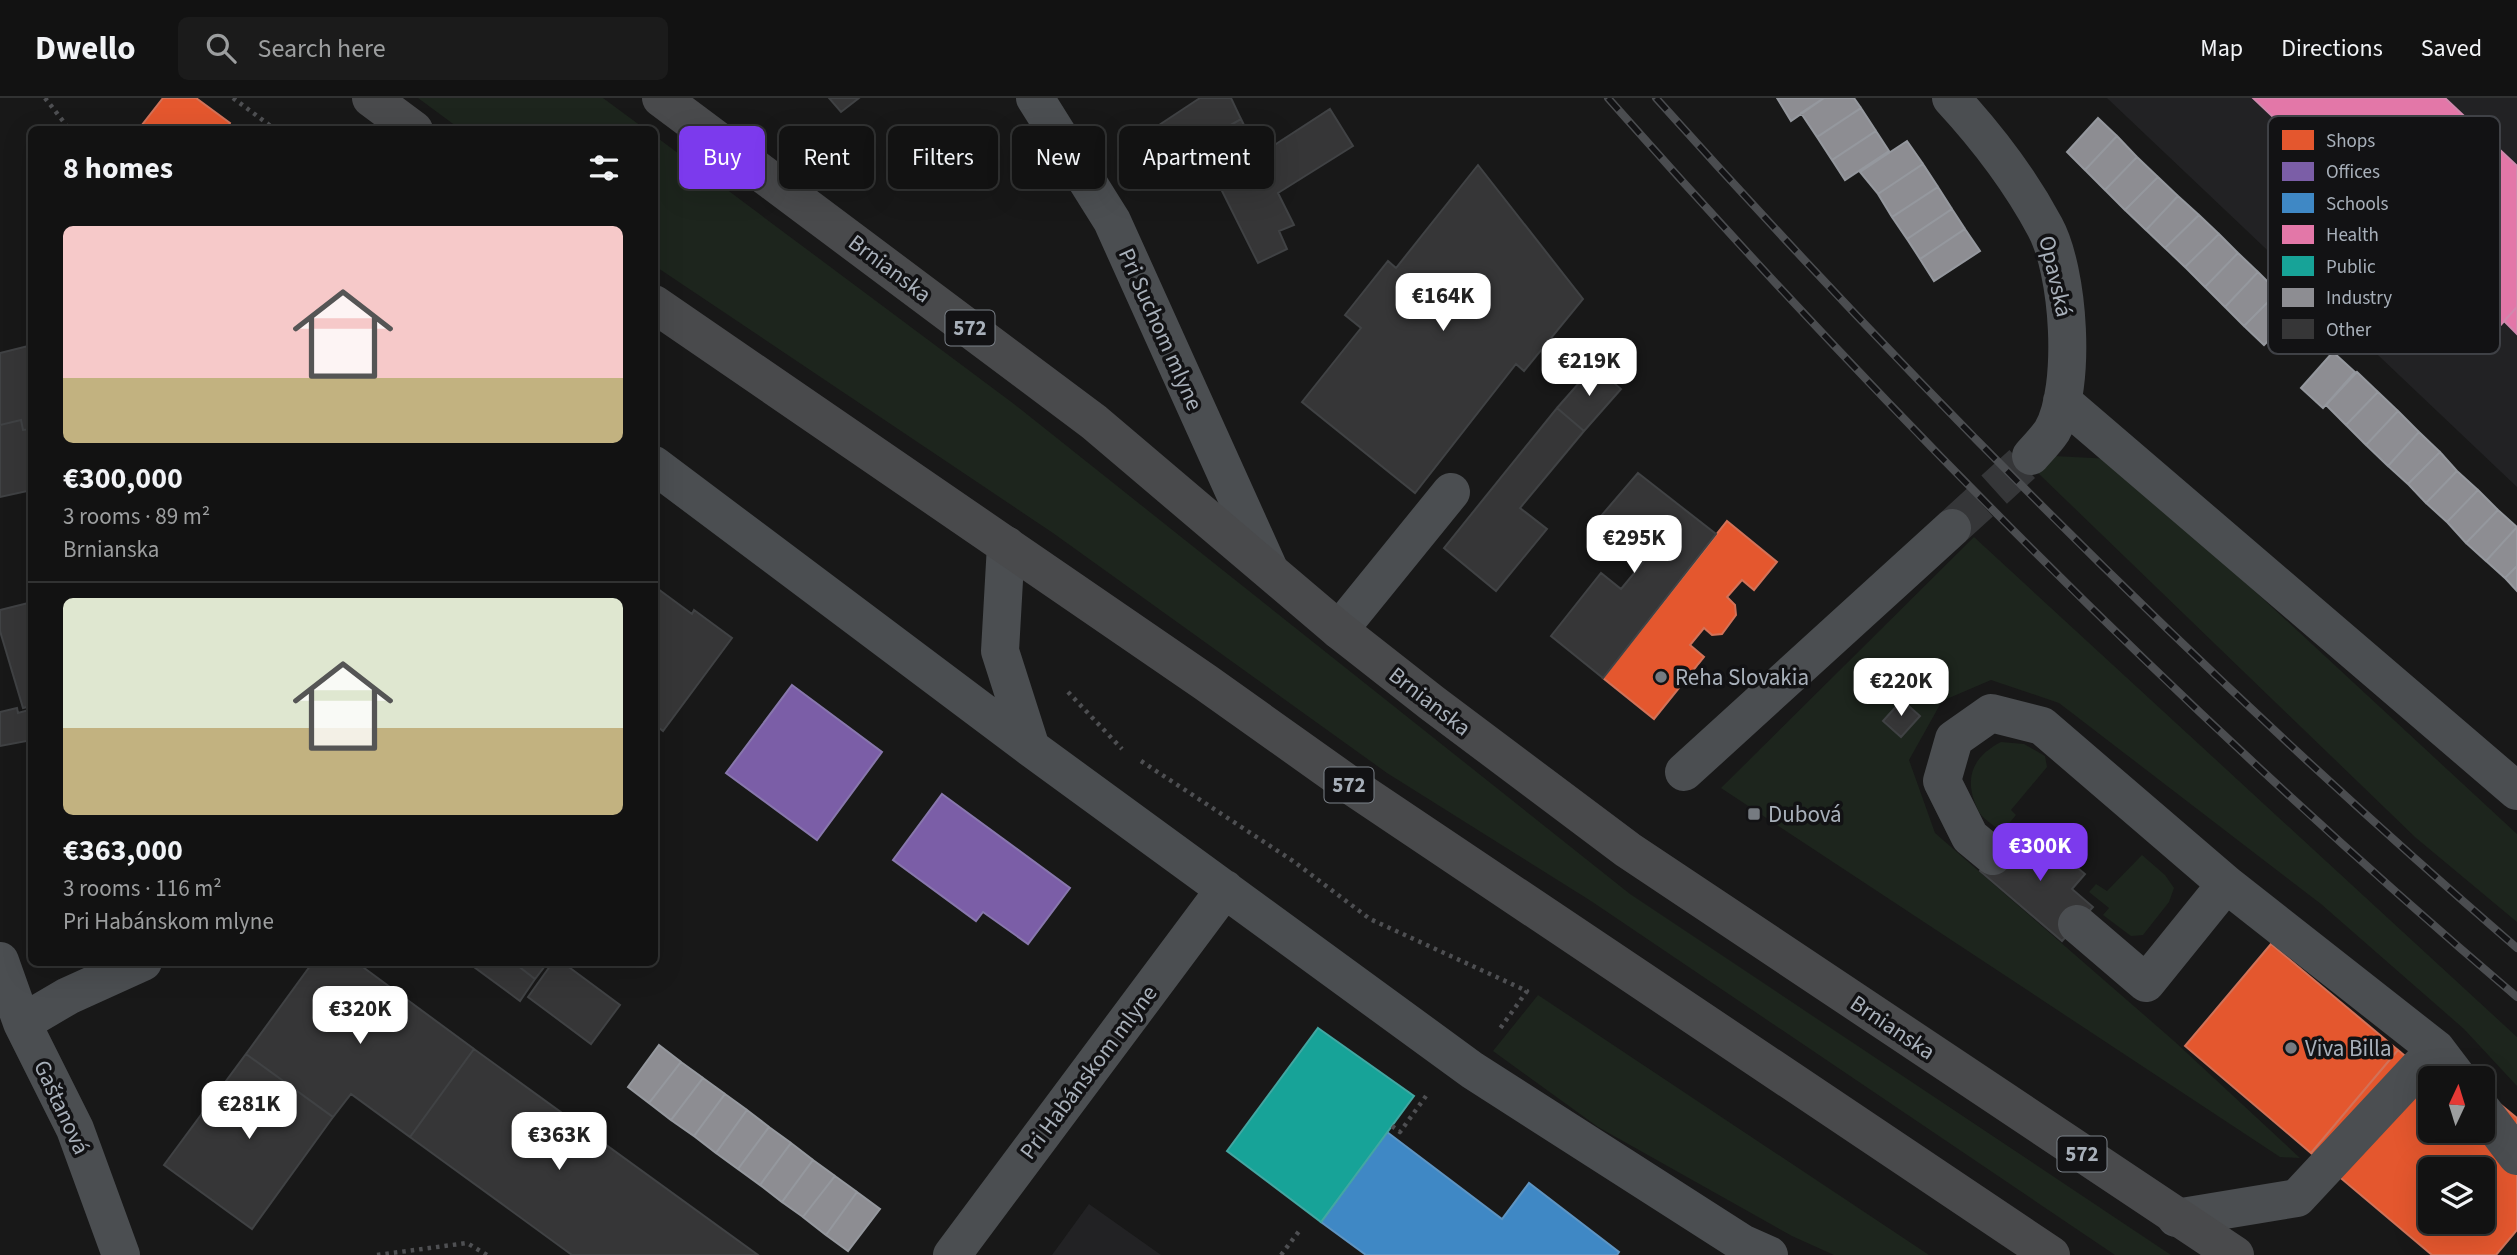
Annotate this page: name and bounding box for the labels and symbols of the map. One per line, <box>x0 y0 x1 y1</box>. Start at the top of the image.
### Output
legend <box>2268 116 2500 354</box>
text: Shops <box>2326 128 2375 155</box>
text: Offices <box>2326 159 2380 186</box>
text: Schools <box>2326 191 2389 218</box>
text: Health <box>2326 222 2379 249</box>
street label: Brnianska <box>841 226 938 311</box>
street label: Opavská <box>2030 232 2081 320</box>
street label: Pri Suchom mlyne <box>1110 243 1211 416</box>
text: Public <box>2326 254 2376 281</box>
pin: €164K <box>1394 274 1492 333</box>
text: Industry <box>2326 285 2392 312</box>
road number: 572 <box>946 310 995 345</box>
text: Other <box>2326 317 2372 344</box>
pin: €219K <box>1540 338 1638 398</box>
pin: €295K <box>1585 516 1683 575</box>
pin: €220K <box>1852 658 1950 718</box>
street label: Brnianska <box>1382 659 1478 744</box>
place label: Reha Slovakia <box>1675 661 1809 694</box>
marker: Reha Slovakia <box>1653 669 1669 685</box>
road number: 572 <box>1324 768 1374 802</box>
place label: Dubová <box>1768 798 1842 831</box>
marker: Dubová <box>1746 806 1762 822</box>
pin: €300K <box>1991 824 2089 883</box>
street label: Pri Habánskom mlyne <box>1012 978 1165 1166</box>
pin: €320K <box>311 986 409 1046</box>
street label: Brnianska <box>1844 987 1942 1068</box>
place label: Viva Billa <box>2305 1032 2391 1065</box>
marker: Viva Billa <box>2283 1040 2299 1056</box>
street label: Gaštanová <box>25 1055 98 1160</box>
north arrow <box>2418 1066 2496 1143</box>
pin: €281K <box>200 1082 298 1141</box>
pin: €363K <box>510 1112 608 1172</box>
road number: 572 <box>2058 1136 2106 1172</box>

